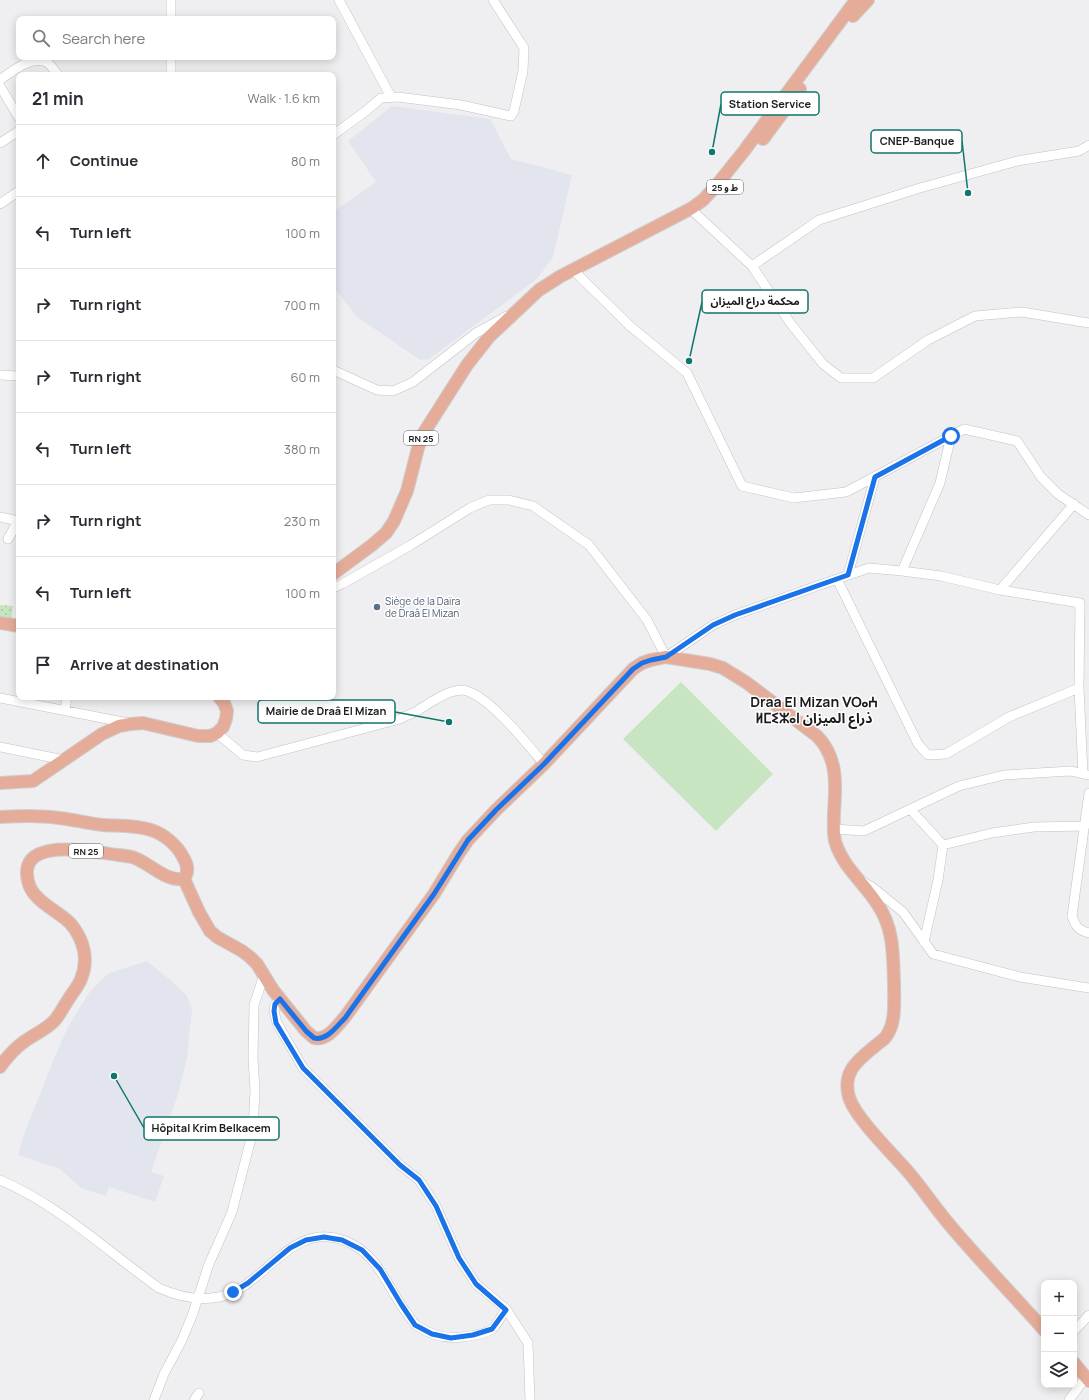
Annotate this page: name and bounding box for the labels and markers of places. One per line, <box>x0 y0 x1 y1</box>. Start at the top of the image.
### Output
callout: Station Service <box>721 92 819 115</box>
callout: CNEP-Banque <box>871 130 962 153</box>
callout: محكمة دراع الميزان <box>702 290 808 313</box>
place label: Siège de la Daïra de Draâ El Mizan <box>385 594 460 620</box>
marker: Siège de la Daïra de Draâ El Mizan <box>372 602 382 612</box>
callout: Mairie de Draâ El Mizan <box>258 700 395 723</box>
callout: Hôpital Krim Belkacem <box>144 1117 279 1140</box>

